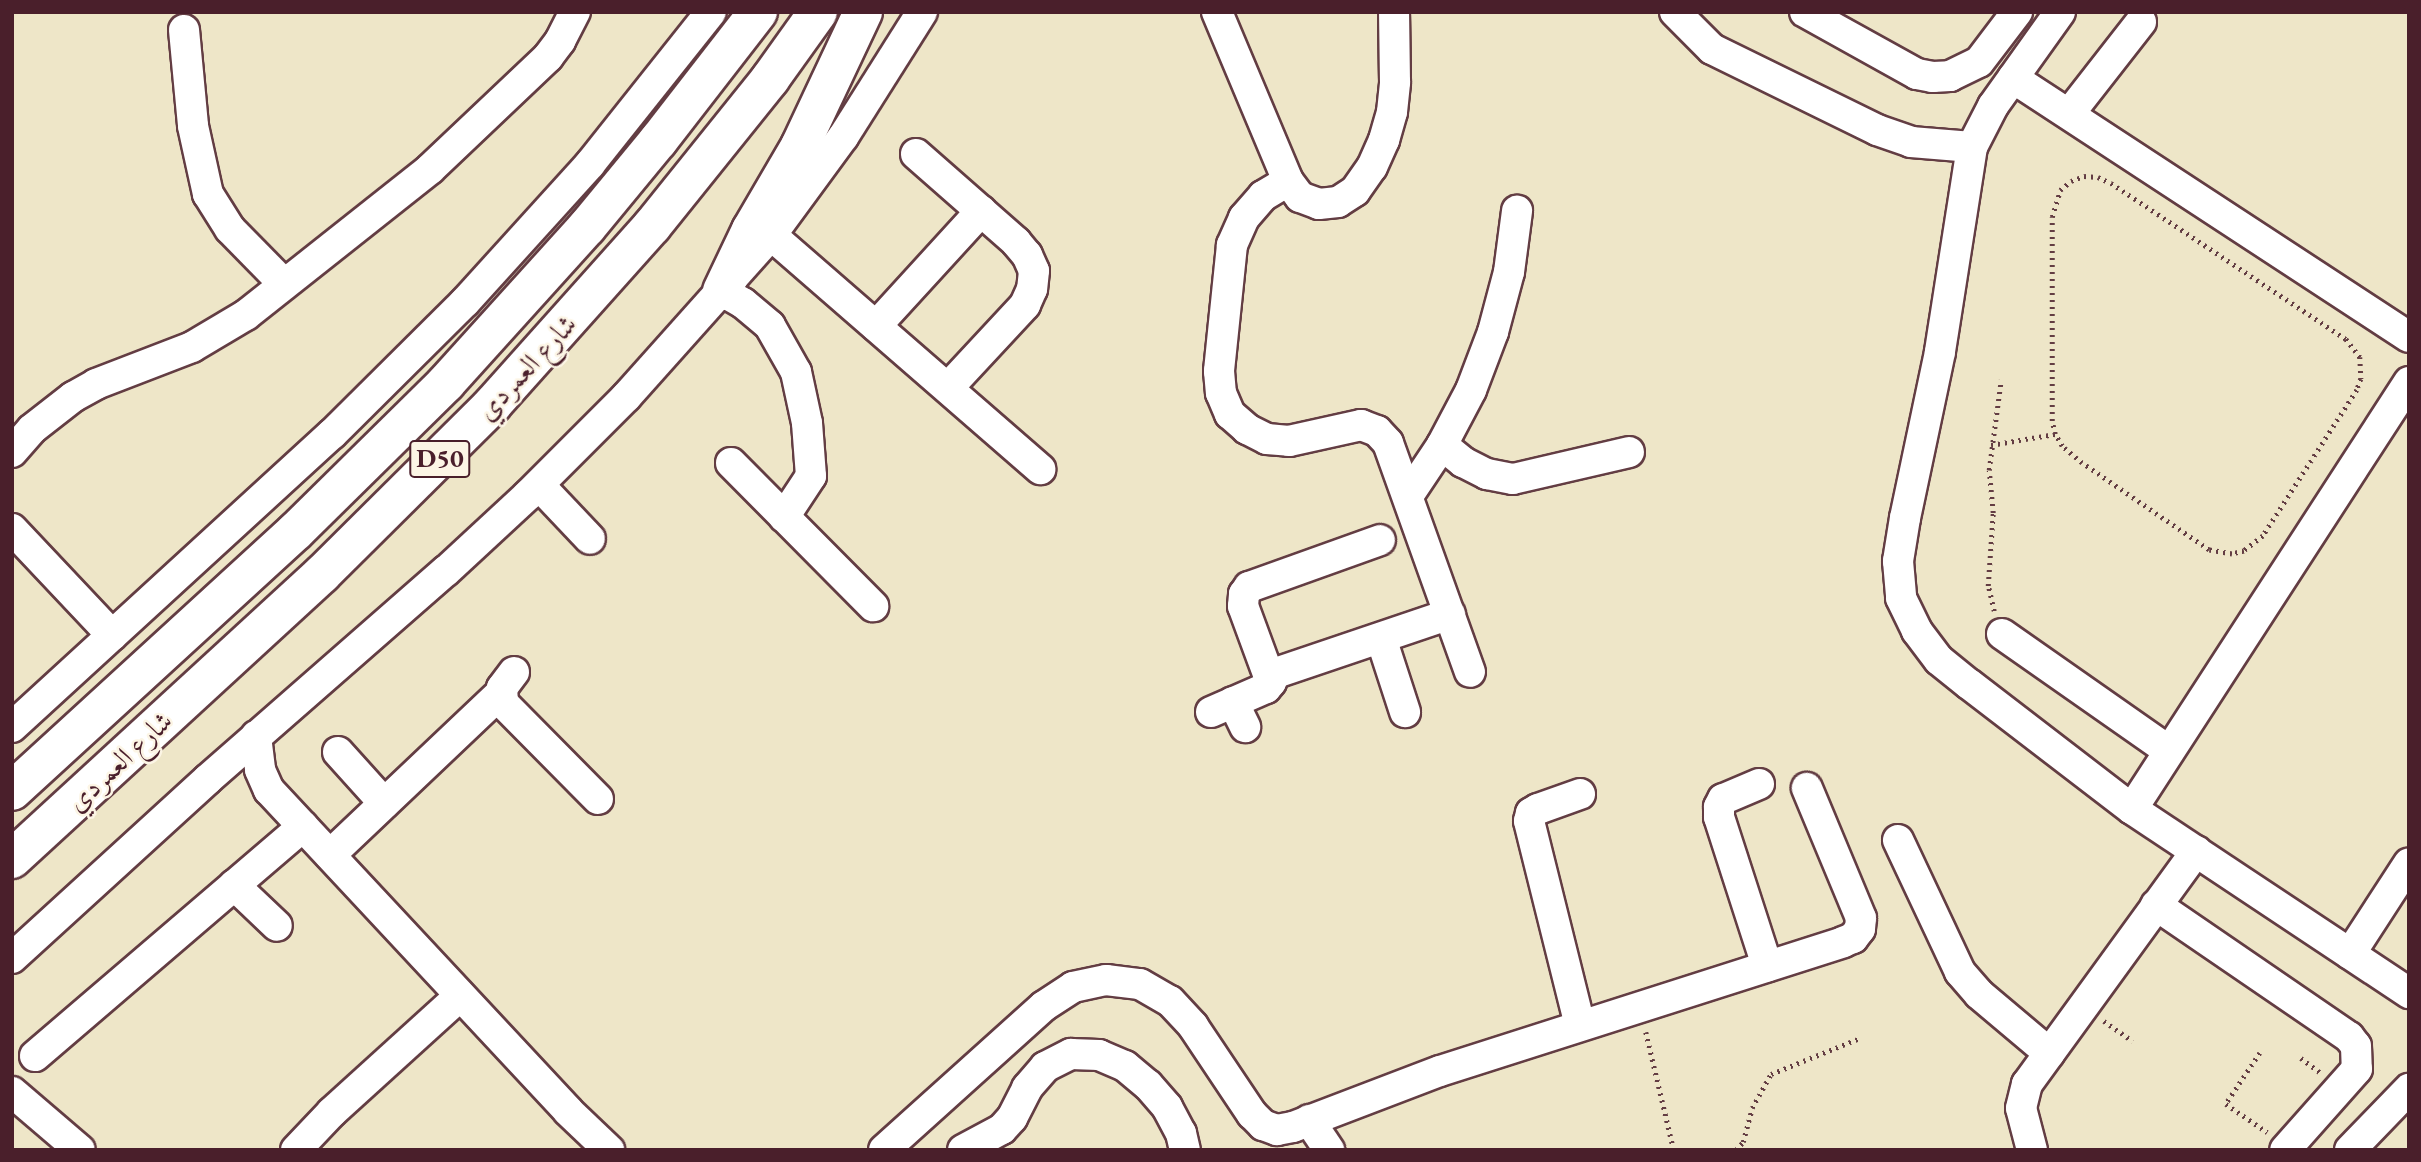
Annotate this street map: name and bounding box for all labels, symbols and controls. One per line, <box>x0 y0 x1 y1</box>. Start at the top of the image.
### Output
street label: شارع العمردي <box>469 307 583 427</box>
road number: D50 <box>408 436 472 481</box>
street label: شارع العمردي <box>59 704 179 818</box>

